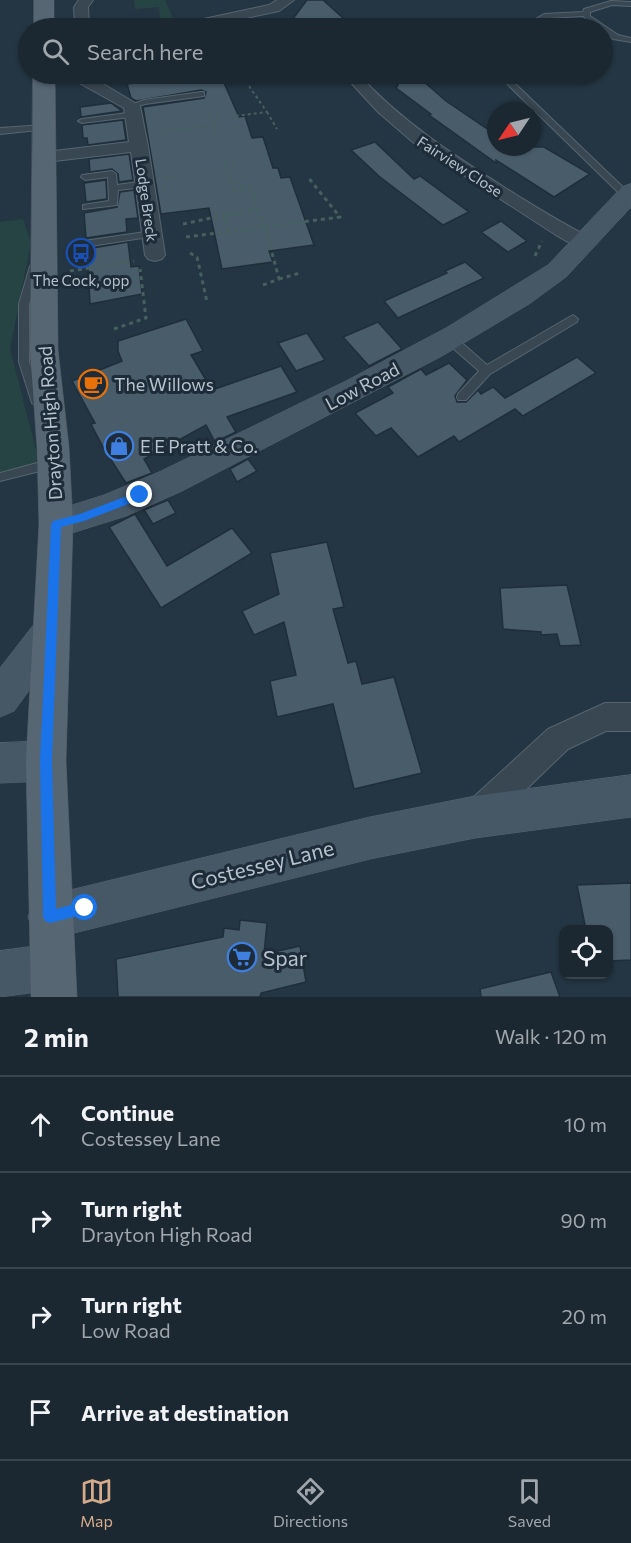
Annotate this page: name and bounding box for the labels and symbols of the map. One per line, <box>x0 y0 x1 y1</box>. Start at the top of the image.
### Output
north arrow <box>487 102 541 156</box>
street label: Fairview Close <box>414 132 506 200</box>
street label: Lodge Breck <box>132 157 162 243</box>
bus stop icon: The Cock, opp <box>65 237 97 269</box>
place label: The Cock, opp <box>33 271 130 289</box>
street label: Drayton High Road <box>34 345 66 501</box>
street label: Low Road <box>321 357 403 415</box>
cafe icon: The Willows <box>77 368 109 400</box>
place label: The Willows <box>114 373 214 395</box>
shop icon: E E Pratt & Co. <box>103 430 135 462</box>
place label: E E Pratt & Co. <box>140 435 258 457</box>
route end <box>126 481 152 507</box>
street label: Costessey Lane <box>188 834 336 894</box>
route start <box>71 894 97 920</box>
supermarket icon: Spar <box>226 941 258 973</box>
place label: Spar <box>263 945 307 970</box>

